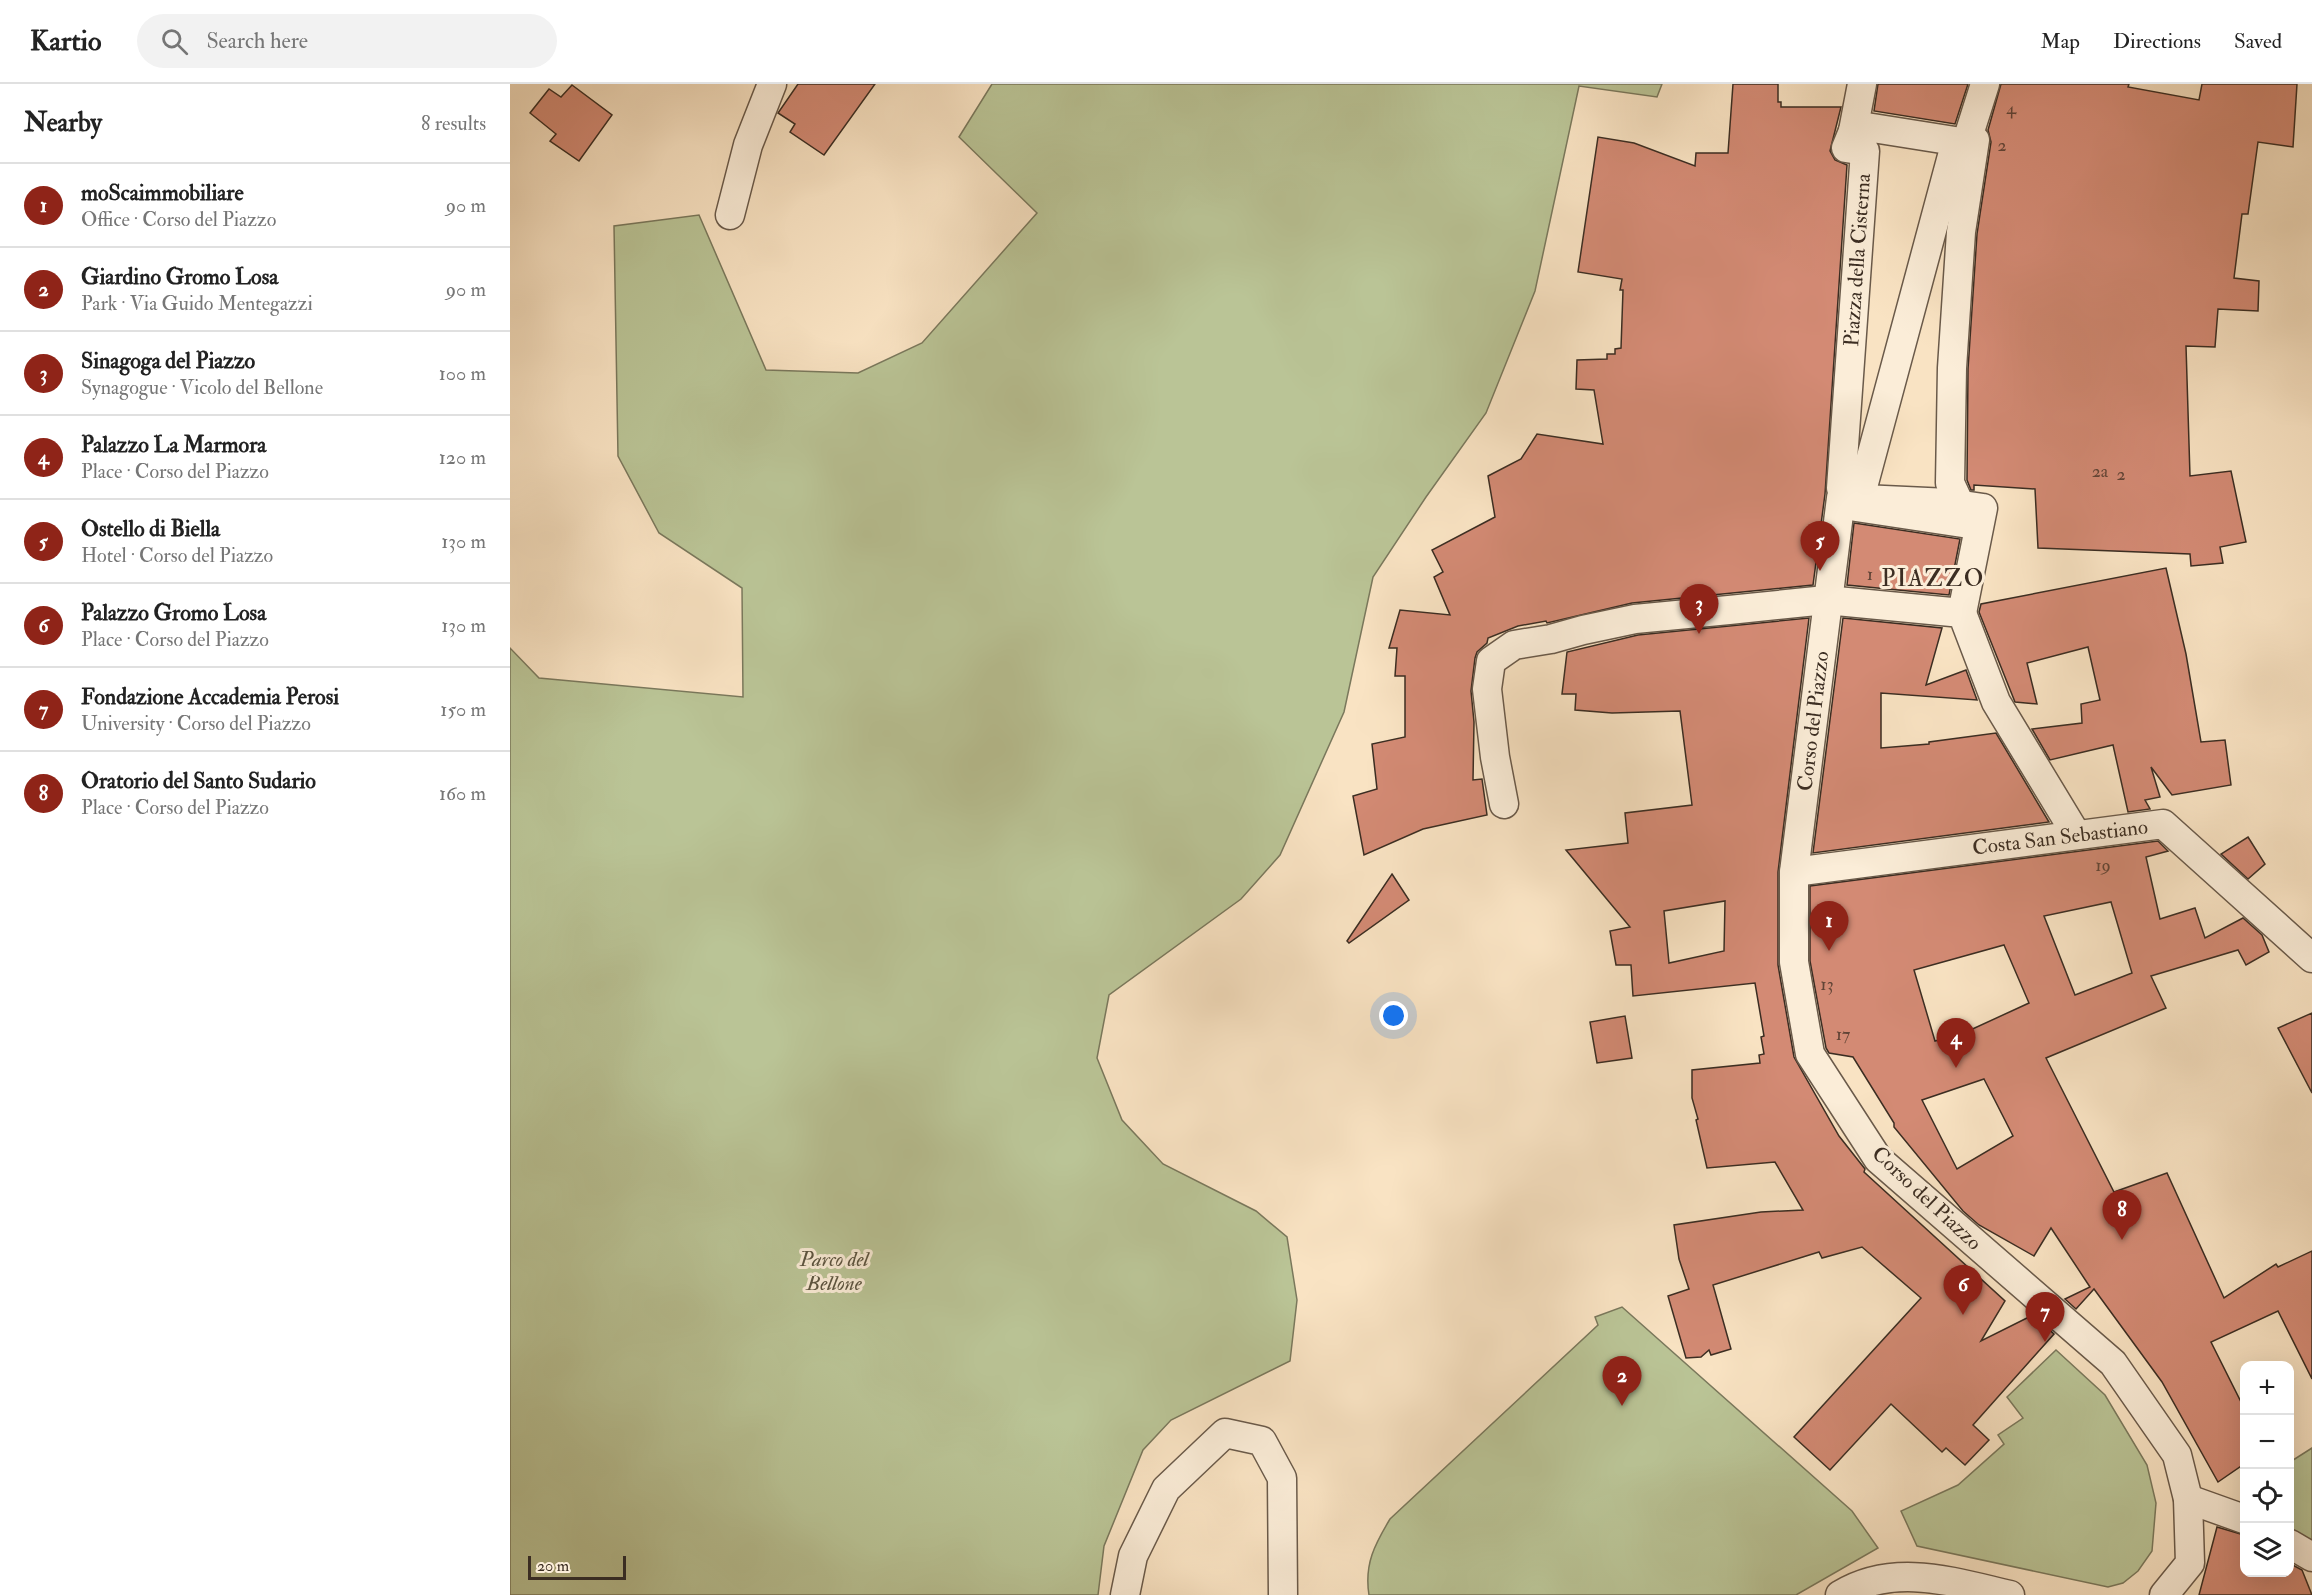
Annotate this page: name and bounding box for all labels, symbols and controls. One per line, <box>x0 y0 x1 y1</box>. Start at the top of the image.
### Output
search box <box>137 14 557 68</box>
text: Kartio <box>30 24 101 59</box>
icon: search <box>158 25 191 58</box>
text: Search here <box>206 27 308 55</box>
text: Map <box>2040 28 2080 55</box>
text: Directions <box>2113 28 2201 55</box>
text: Saved <box>2234 28 2282 55</box>
house number: 4 <box>2006 97 2017 120</box>
text: Nearby <box>24 107 102 139</box>
text: 8 results <box>421 111 486 136</box>
house number: 2 <box>1997 134 2007 157</box>
street label: Piazza della Cisterna <box>1838 172 1877 348</box>
text: moScaimmobiliare <box>81 179 244 207</box>
text: 1 <box>40 193 47 218</box>
text: 90 m <box>446 193 486 218</box>
text: Office · Corso del Piazzo <box>81 207 276 232</box>
text: Giardino Gromo Losa <box>81 263 278 291</box>
text: 2 <box>38 277 49 302</box>
text: 90 m <box>446 277 486 302</box>
text: Park · Via Guido Mentegazzi <box>81 291 313 316</box>
text: Sinagoga del Piazzo <box>81 347 255 375</box>
text: 3 <box>40 361 47 386</box>
text: 100 m <box>439 361 486 386</box>
text: Synagogue · Vicolo del Bellone <box>81 375 323 400</box>
text: Palazzo La Marmora <box>81 431 266 459</box>
text: 4 <box>38 445 49 470</box>
text: 120 m <box>439 445 486 470</box>
text: Place · Corso del Piazzo <box>81 459 269 484</box>
house number: 2a <box>2092 460 2109 483</box>
house number: 2 <box>2116 463 2126 486</box>
text: Ostello di Biella <box>81 515 220 543</box>
pin: 5 <box>1800 522 1840 571</box>
text: 5 <box>39 529 48 554</box>
text: 130 m <box>441 529 486 554</box>
text: Hotel · Corso del Piazzo <box>81 543 273 568</box>
house number: 1 <box>1867 563 1873 586</box>
district label: PIAZZO <box>1881 563 1985 594</box>
pin: 3 <box>1680 584 1718 634</box>
text: Palazzo Gromo Losa <box>81 599 266 627</box>
text: 6 <box>38 613 49 638</box>
text: 130 m <box>441 613 486 638</box>
text: Place · Corso del Piazzo <box>81 627 269 652</box>
street label: Corso del Piazzo <box>1792 650 1835 793</box>
text: Fondazione Accademia Perosi <box>81 683 339 711</box>
text: 7 <box>39 697 48 722</box>
text: 150 m <box>440 697 486 722</box>
text: University · Corso del Piazzo <box>81 711 311 736</box>
text: Oratorio del Santo Sudario <box>81 767 316 795</box>
text: 8 <box>39 781 48 806</box>
text: 160 m <box>439 781 486 806</box>
text: Place · Corso del Piazzo <box>81 795 269 820</box>
street label: Costa San Sebastiano <box>1971 813 2149 862</box>
house number: 19 <box>2095 854 2111 877</box>
pin: 1 <box>1810 902 1848 951</box>
house number: 13 <box>1820 973 1834 996</box>
your location <box>1379 1001 1408 1030</box>
pin: 4 <box>1936 1018 1976 1068</box>
house number: 17 <box>1836 1023 1850 1046</box>
street label: Corso del Piazzo <box>1866 1140 1987 1256</box>
pin: 8 <box>2102 1190 2142 1240</box>
park label: Parco del Bellone <box>799 1246 871 1297</box>
pin: 6 <box>1944 1266 1982 1315</box>
pin: 7 <box>2026 1292 2065 1342</box>
pin: 2 <box>1602 1356 1642 1406</box>
map controls <box>2240 1361 2294 1577</box>
button: + <box>2240 1361 2294 1415</box>
button: − <box>2240 1415 2294 1469</box>
button: locate <box>2240 1469 2294 1523</box>
button: layers <box>2240 1523 2294 1577</box>
scale bar <box>528 1553 626 1580</box>
text: 20 m <box>537 1556 569 1576</box>

